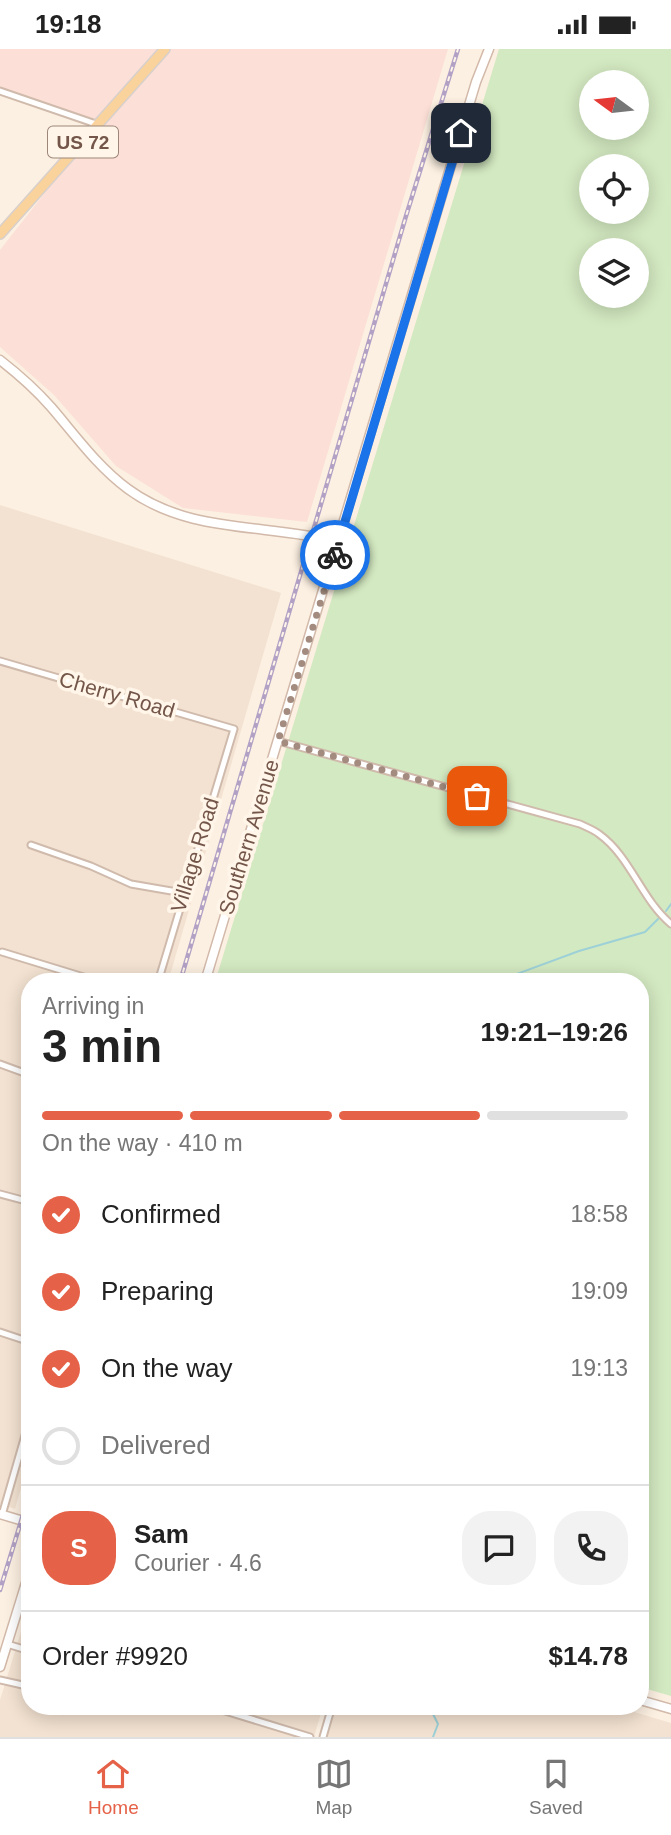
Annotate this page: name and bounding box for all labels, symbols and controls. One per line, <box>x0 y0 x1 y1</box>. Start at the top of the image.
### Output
text: 19:18 <box>35 9 102 39</box>
north arrow <box>579 70 649 140</box>
map controls <box>579 70 649 308</box>
pin <box>431 103 491 163</box>
icon: home <box>442 114 480 152</box>
road number: US 72 <box>48 127 118 157</box>
button: locate <box>579 154 649 224</box>
button: layers <box>579 238 649 308</box>
courier <box>300 520 370 590</box>
icon: bike <box>316 536 354 574</box>
street label: Cherry Road <box>57 667 178 722</box>
street label: Southern Avenue <box>214 757 283 917</box>
pin <box>447 766 507 826</box>
icon: bag <box>458 777 496 815</box>
street label: Village Road <box>166 795 223 915</box>
text: Arriving in <box>42 993 144 1019</box>
text: 19:21–19:26 <box>481 1017 628 1047</box>
text: 3 min <box>42 1020 162 1072</box>
text: On the way · 410 m <box>42 1130 243 1156</box>
icon: check <box>42 1196 80 1234</box>
text: Confirmed <box>101 1199 221 1229</box>
text: 18:58 <box>570 1201 628 1227</box>
icon: check <box>42 1273 80 1311</box>
text: Preparing <box>101 1276 214 1306</box>
text: 19:09 <box>570 1278 628 1304</box>
icon: check <box>42 1350 80 1388</box>
text: On the way <box>101 1353 233 1383</box>
text: 19:13 <box>570 1355 628 1381</box>
text: Delivered <box>101 1430 211 1460</box>
button: chat <box>462 1511 536 1585</box>
button: phone <box>554 1511 628 1585</box>
text: Sam <box>134 1519 189 1549</box>
text: S <box>70 1533 88 1563</box>
text: Courier · 4.6 <box>134 1550 262 1576</box>
text: Order #9920 <box>42 1641 188 1671</box>
text: $14.78 <box>548 1641 628 1671</box>
tab: Home <box>88 1755 139 1819</box>
tab: Map <box>315 1755 353 1819</box>
tab: Saved <box>529 1755 583 1819</box>

